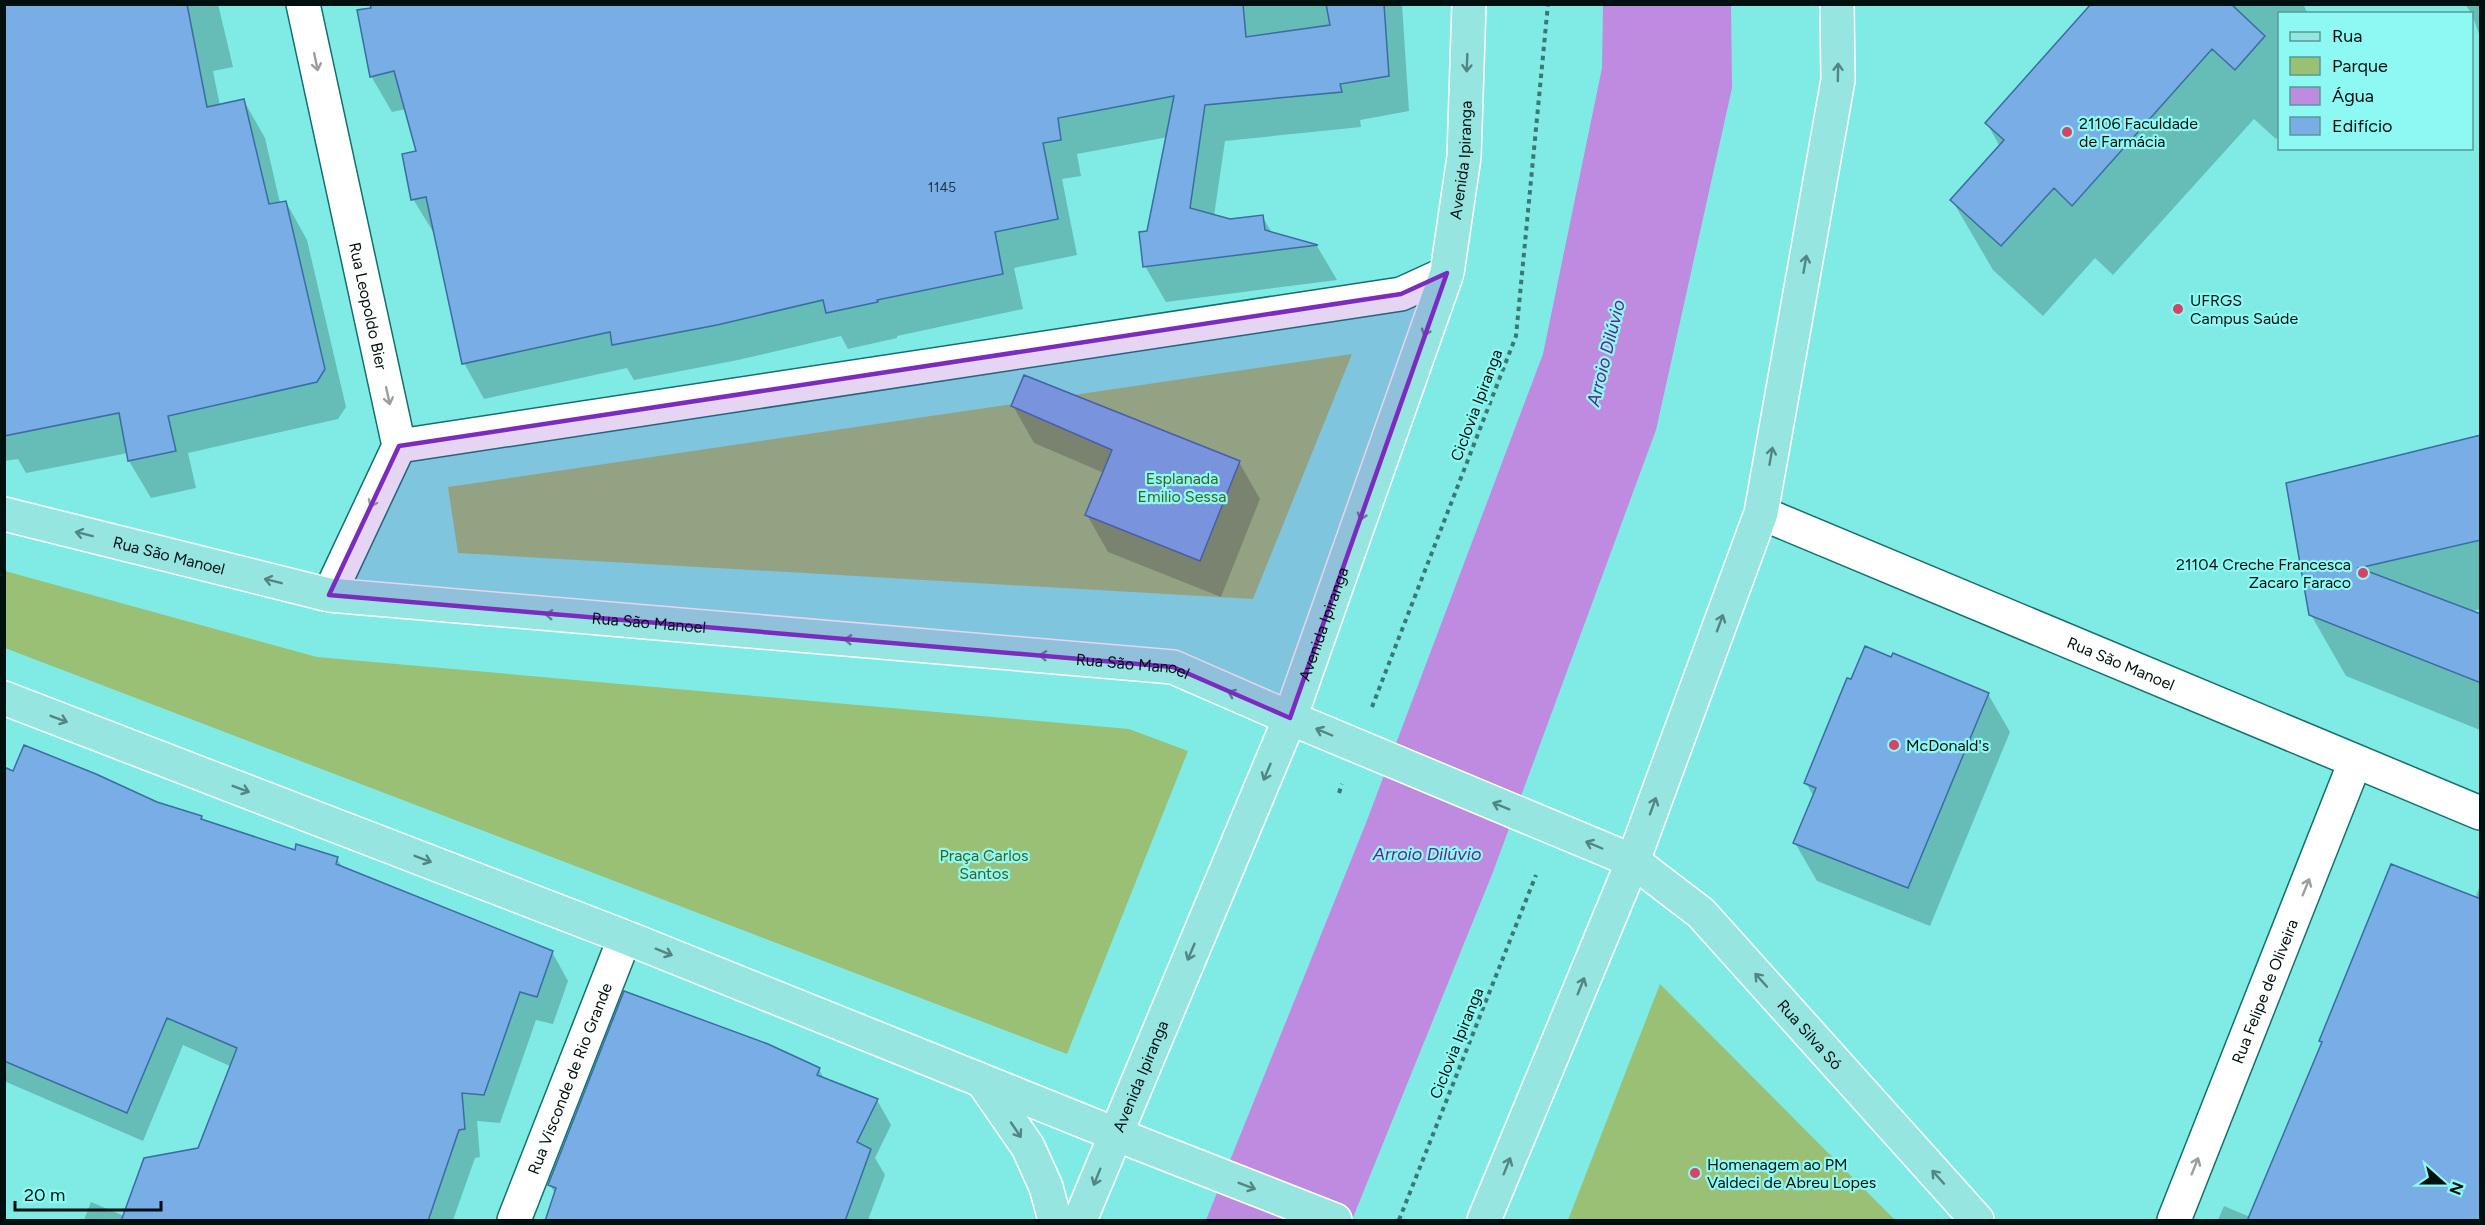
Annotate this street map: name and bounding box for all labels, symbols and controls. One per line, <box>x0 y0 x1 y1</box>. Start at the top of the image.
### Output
legend <box>2278 12 2473 150</box>
text: Rua <box>2332 25 2363 47</box>
one-way arrow <box>310 52 322 71</box>
one-way arrow <box>1462 52 1473 72</box>
text: Parque <box>2332 55 2388 77</box>
one-way arrow <box>1832 62 1844 82</box>
text: Água <box>2332 85 2374 107</box>
street label: Avenida Ipiranga <box>1446 100 1476 221</box>
place label: 21106 Faculdade de Farmácia <box>2079 114 2198 151</box>
text: Edifício <box>2332 115 2393 137</box>
marker: 21106 Faculdade de Farmácia <box>2060 125 2074 139</box>
house number: 1145 <box>928 179 956 196</box>
street label: Rua Leopoldo Bier <box>345 241 391 372</box>
one-way arrow <box>1800 255 1811 274</box>
place label: UFRGS Campus Saúde <box>2190 291 2298 328</box>
water label: Arroio Dilúvio <box>1582 298 1630 409</box>
marker: UFRGS Campus Saúde <box>2171 302 2185 316</box>
one-way arrow <box>1421 318 1432 337</box>
street label: Ciclovia Ipiranga <box>1446 347 1507 464</box>
one-way arrow <box>383 386 394 405</box>
one-way arrow <box>1766 447 1777 466</box>
park label: Esplanada Emilio Sessa <box>1138 469 1226 506</box>
one-way arrow <box>368 490 380 508</box>
one-way arrow <box>1356 502 1367 521</box>
one-way arrow <box>74 527 93 539</box>
street label: Rua São Manoel <box>111 533 227 579</box>
place label: 21104 Creche Francesca Zacaro Faraco <box>2176 555 2351 592</box>
street label: Avenida Ipiranga <box>1295 565 1353 683</box>
marker: 21104 Creche Francesca Zacaro Faraco <box>2356 566 2370 580</box>
one-way arrow <box>264 575 283 587</box>
street label: Rua São Manoel <box>591 608 707 637</box>
one-way arrow <box>545 609 565 620</box>
one-way arrow <box>1716 615 1727 633</box>
street label: Rua São Manoel <box>2064 633 2177 694</box>
one-way arrow <box>844 634 864 645</box>
one-way arrow <box>1038 650 1058 661</box>
street label: Rua São Manoel <box>1075 650 1192 683</box>
one-way arrow <box>1228 689 1246 700</box>
one-way arrow <box>49 714 68 725</box>
one-way arrow <box>1315 726 1333 738</box>
place label: McDonald's <box>1906 736 1989 755</box>
marker: McDonald's <box>1887 738 1901 752</box>
one-way arrow <box>1261 763 1272 781</box>
one-way arrow <box>231 784 250 795</box>
one-way arrow <box>1648 798 1659 816</box>
one-way arrow <box>1492 800 1511 811</box>
one-way arrow <box>1585 839 1603 850</box>
water label: Arroio Dilúvio <box>1372 843 1481 865</box>
park label: Praça Carlos Santos <box>940 846 1028 883</box>
one-way arrow <box>413 854 432 865</box>
one-way arrow <box>2301 879 2312 897</box>
street label: Rua Felipe de Oliveira <box>2228 916 2302 1066</box>
one-way arrow <box>1185 942 1196 961</box>
one-way arrow <box>654 947 672 958</box>
one-way arrow <box>1754 972 1768 987</box>
one-way arrow <box>1576 978 1587 996</box>
street label: Rua Visconde de Rio Grande <box>524 980 616 1177</box>
street label: Ciclovia Ipiranga <box>1426 985 1487 1102</box>
street label: Rua Silva Só <box>1773 996 1846 1074</box>
street label: Avenida Ipiranga <box>1109 1018 1172 1135</box>
one-way arrow <box>1010 1121 1022 1138</box>
north arrow <box>2413 1153 2473 1213</box>
place label: Homenagem ao PM Valdeci de Abreu Lopes <box>1707 1155 1876 1192</box>
one-way arrow <box>2190 1157 2201 1176</box>
one-way arrow <box>1502 1158 1513 1176</box>
marker: Homenagem ao PM Valdeci de Abreu Lopes <box>1688 1166 1702 1180</box>
one-way arrow <box>1091 1168 1102 1186</box>
one-way arrow <box>1931 1170 1945 1185</box>
scale bar <box>15 1174 160 1212</box>
text: N <box>2445 1179 2468 1197</box>
one-way arrow <box>1237 1181 1256 1192</box>
text: 20 m <box>24 1184 65 1206</box>

